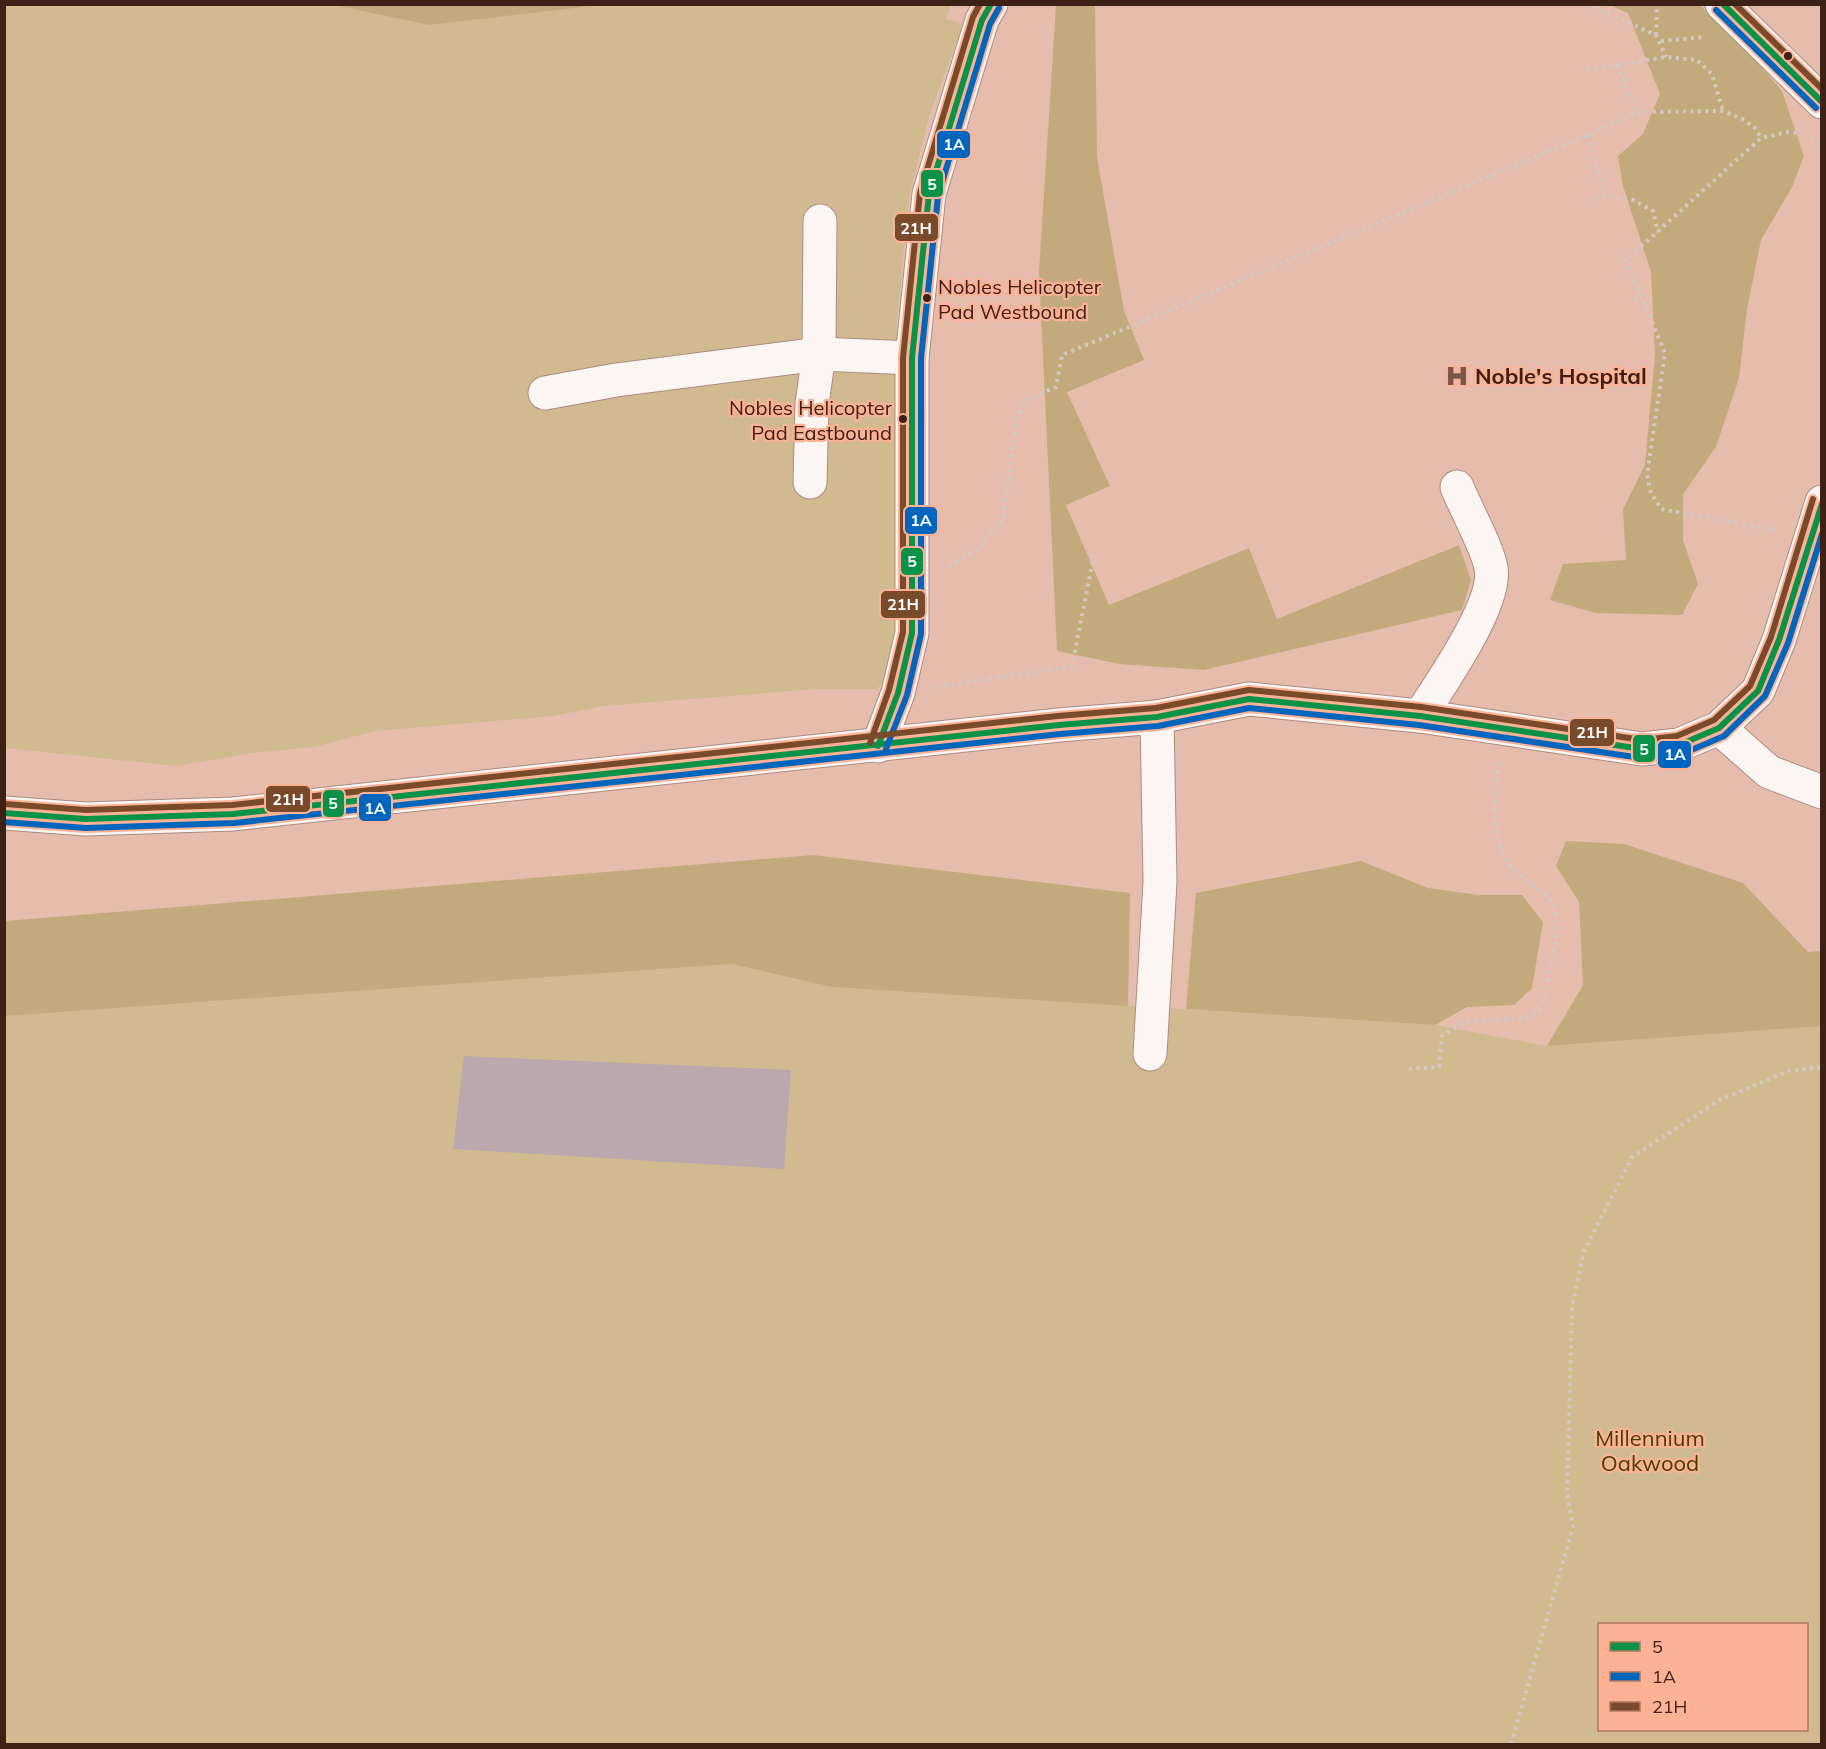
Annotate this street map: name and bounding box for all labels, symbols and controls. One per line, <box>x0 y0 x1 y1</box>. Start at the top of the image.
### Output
unlabelled marker <box>1782 50 1794 62</box>
line badge: 1A <box>936 130 971 159</box>
text: 1A <box>943 134 965 154</box>
line badge: 5 <box>920 169 944 198</box>
text: 5 <box>927 174 937 194</box>
line badge: 21H <box>894 213 939 242</box>
text: 21H <box>900 218 932 238</box>
place label: Nobles Helicopter Pad Westbound <box>938 274 1102 324</box>
marker: Nobles Helicopter Pad Westbound <box>921 292 933 304</box>
place label: Noble's Hospital <box>1475 362 1647 390</box>
hospital icon: Noble's Hospital <box>1444 363 1470 389</box>
place label: Nobles Helicopter Pad Eastbound <box>729 395 893 445</box>
marker: Nobles Helicopter Pad Eastbound <box>897 413 909 425</box>
line badge: 1A <box>904 506 938 535</box>
text: 1A <box>910 510 932 530</box>
line badge: 5 <box>900 547 924 576</box>
text: 5 <box>907 551 917 571</box>
line badge: 21H <box>880 590 926 619</box>
text: 21H <box>887 594 919 614</box>
line badge: 21H <box>1569 718 1615 747</box>
text: 21H <box>1576 722 1608 742</box>
line badge: 5 <box>1632 734 1656 763</box>
text: 5 <box>1639 739 1649 759</box>
line badge: 1A <box>1657 740 1692 769</box>
text: 1A <box>1664 744 1686 764</box>
line badge: 21H <box>265 785 311 813</box>
text: 21H <box>272 789 304 809</box>
line badge: 5 <box>322 789 345 818</box>
text: 5 <box>328 793 338 813</box>
line badge: 1A <box>358 793 392 822</box>
text: 1A <box>364 798 386 818</box>
park label: Millennium Oakwood <box>1595 1424 1705 1477</box>
legend <box>1598 1623 1808 1731</box>
text: 5 <box>1652 1635 1663 1658</box>
text: 1A <box>1652 1665 1676 1688</box>
text: 21H <box>1652 1695 1687 1718</box>

